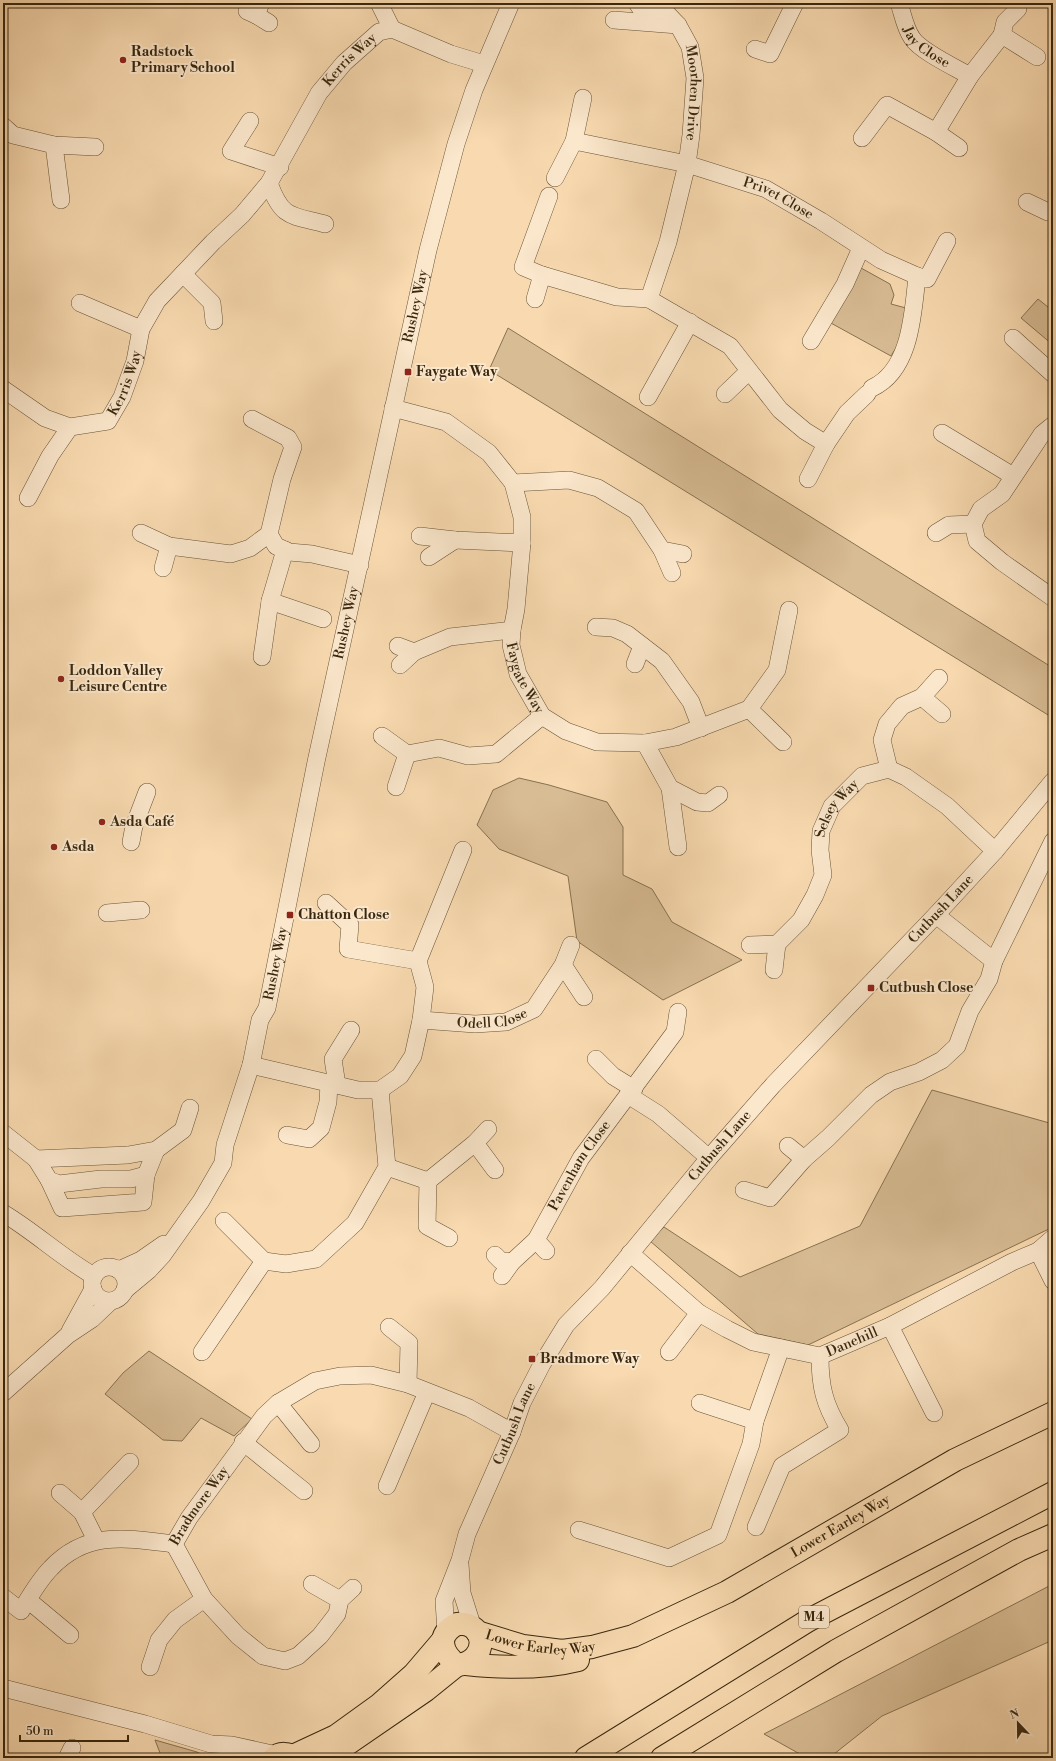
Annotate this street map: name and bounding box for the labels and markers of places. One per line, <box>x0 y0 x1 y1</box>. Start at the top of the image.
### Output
place label: Radstock Primary School <box>131 43 235 77</box>
marker: Radstock Primary School <box>118 55 128 65</box>
place label: Faygate Way <box>416 363 498 381</box>
marker: Faygate Way <box>403 367 413 377</box>
place label: Loddon Valley Leisure Centre <box>69 662 168 696</box>
marker: Loddon Valley Leisure Centre <box>56 674 66 684</box>
place label: Asda Café <box>109 813 175 831</box>
marker: Asda Café <box>97 817 107 827</box>
place label: Asda <box>61 838 95 856</box>
marker: Asda <box>49 842 59 852</box>
place label: Chatton Close <box>298 906 390 924</box>
marker: Chatton Close <box>285 910 295 920</box>
place label: Cutbush Close <box>879 979 974 997</box>
marker: Cutbush Close <box>866 983 876 993</box>
place label: Bradmore Way <box>540 1350 640 1368</box>
marker: Bradmore Way <box>527 1354 537 1364</box>

